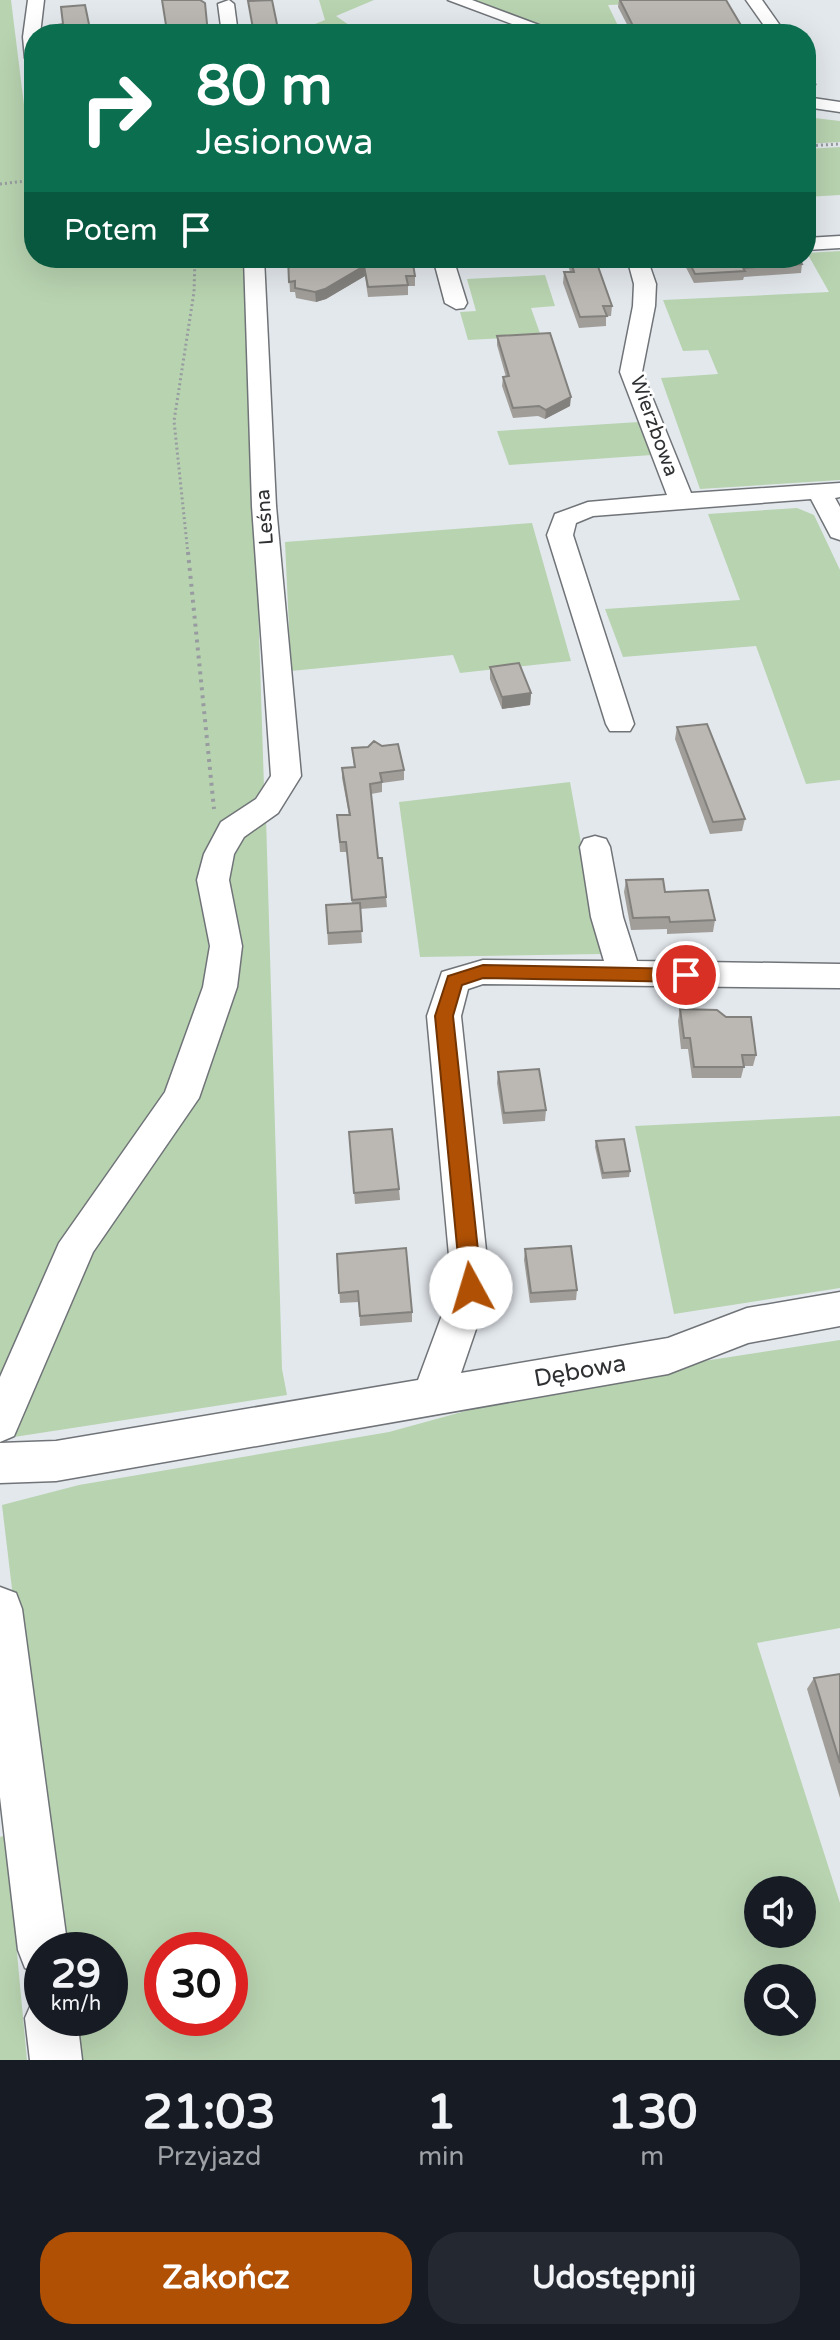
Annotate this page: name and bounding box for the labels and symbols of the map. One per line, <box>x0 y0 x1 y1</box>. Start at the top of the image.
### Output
street label: Wierzbowa <box>625 372 683 480</box>
street label: Leśna <box>251 488 279 546</box>
pin <box>652 941 720 1009</box>
position arrow <box>429 1246 513 1330</box>
street label: Dębowa <box>532 1349 628 1393</box>
speed limit sign: 30 <box>144 1932 248 2036</box>

